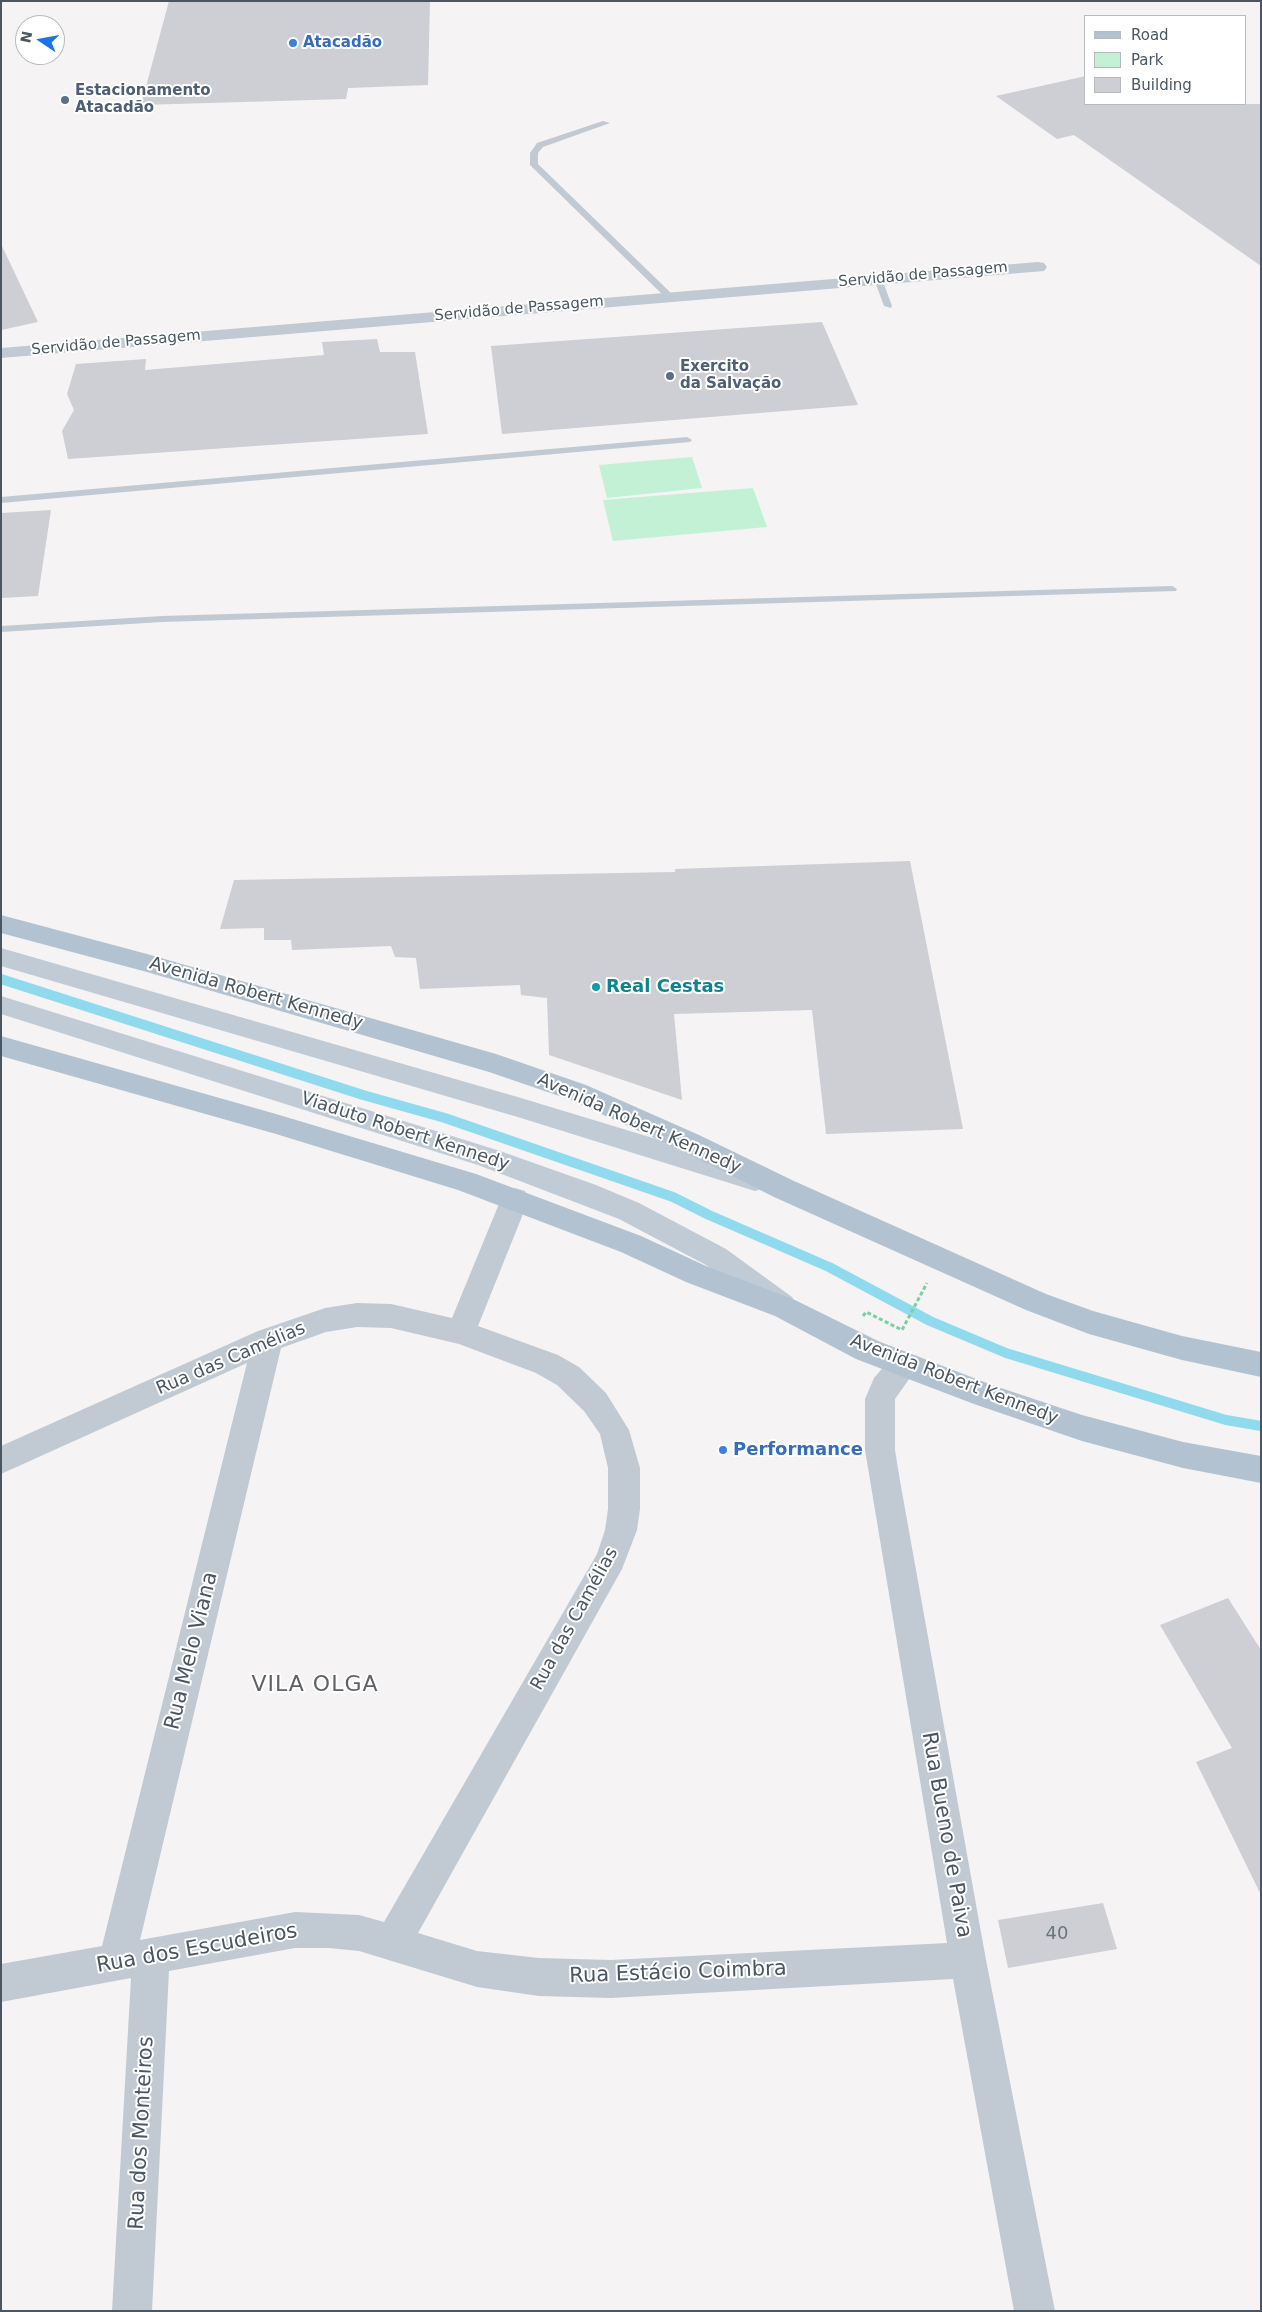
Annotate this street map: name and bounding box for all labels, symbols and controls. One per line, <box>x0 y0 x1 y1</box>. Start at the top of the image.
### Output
north arrow <box>15 15 65 65</box>
legend <box>1084 15 1247 105</box>
text: Road <box>1131 26 1169 44</box>
text: N <box>17 30 35 44</box>
place label: Atacadão <box>303 34 382 52</box>
marker: Atacadão <box>287 37 299 49</box>
text: Park <box>1131 51 1163 69</box>
text: Building <box>1131 76 1192 94</box>
place label: Estacionamento Atacadão <box>75 82 211 117</box>
marker: Estacionamento Atacadão <box>59 94 71 106</box>
street label: Servidão de Passagem <box>838 259 1008 291</box>
street label: Servidão de Passagem <box>434 293 604 325</box>
street label: Servidão de Passagem <box>31 327 201 359</box>
place label: Exercito da Salvação <box>680 358 781 393</box>
marker: Exercito da Salvação <box>664 370 676 382</box>
street label: Avenida Robert Kennedy <box>147 953 365 1035</box>
place label: Real Cestas <box>606 976 724 998</box>
marker: Real Cestas <box>590 981 602 993</box>
street label: Avenida Robert Kennedy <box>534 1069 744 1179</box>
street label: Viaduto Robert Kennedy <box>298 1088 512 1176</box>
street label: Rua das Camélias <box>153 1318 309 1400</box>
street label: Avenida Robert Kennedy <box>847 1330 1061 1430</box>
place label: Performance <box>733 1439 863 1461</box>
marker: Performance <box>717 1444 729 1456</box>
street label: Rua das Camélias <box>527 1544 623 1694</box>
street label: Rua Melo Viana <box>160 1570 224 1732</box>
district label: VILA OLGA <box>250 1672 380 1698</box>
street label: Rua Bueno de Paiva <box>915 1730 977 1940</box>
street label: Rua dos Escudeiros <box>95 1919 299 1979</box>
house number: 40 <box>1046 1923 1068 1945</box>
street label: Rua Estácio Coimbra <box>569 1957 787 1989</box>
street label: Rua dos Monteiros <box>124 2036 160 2230</box>

